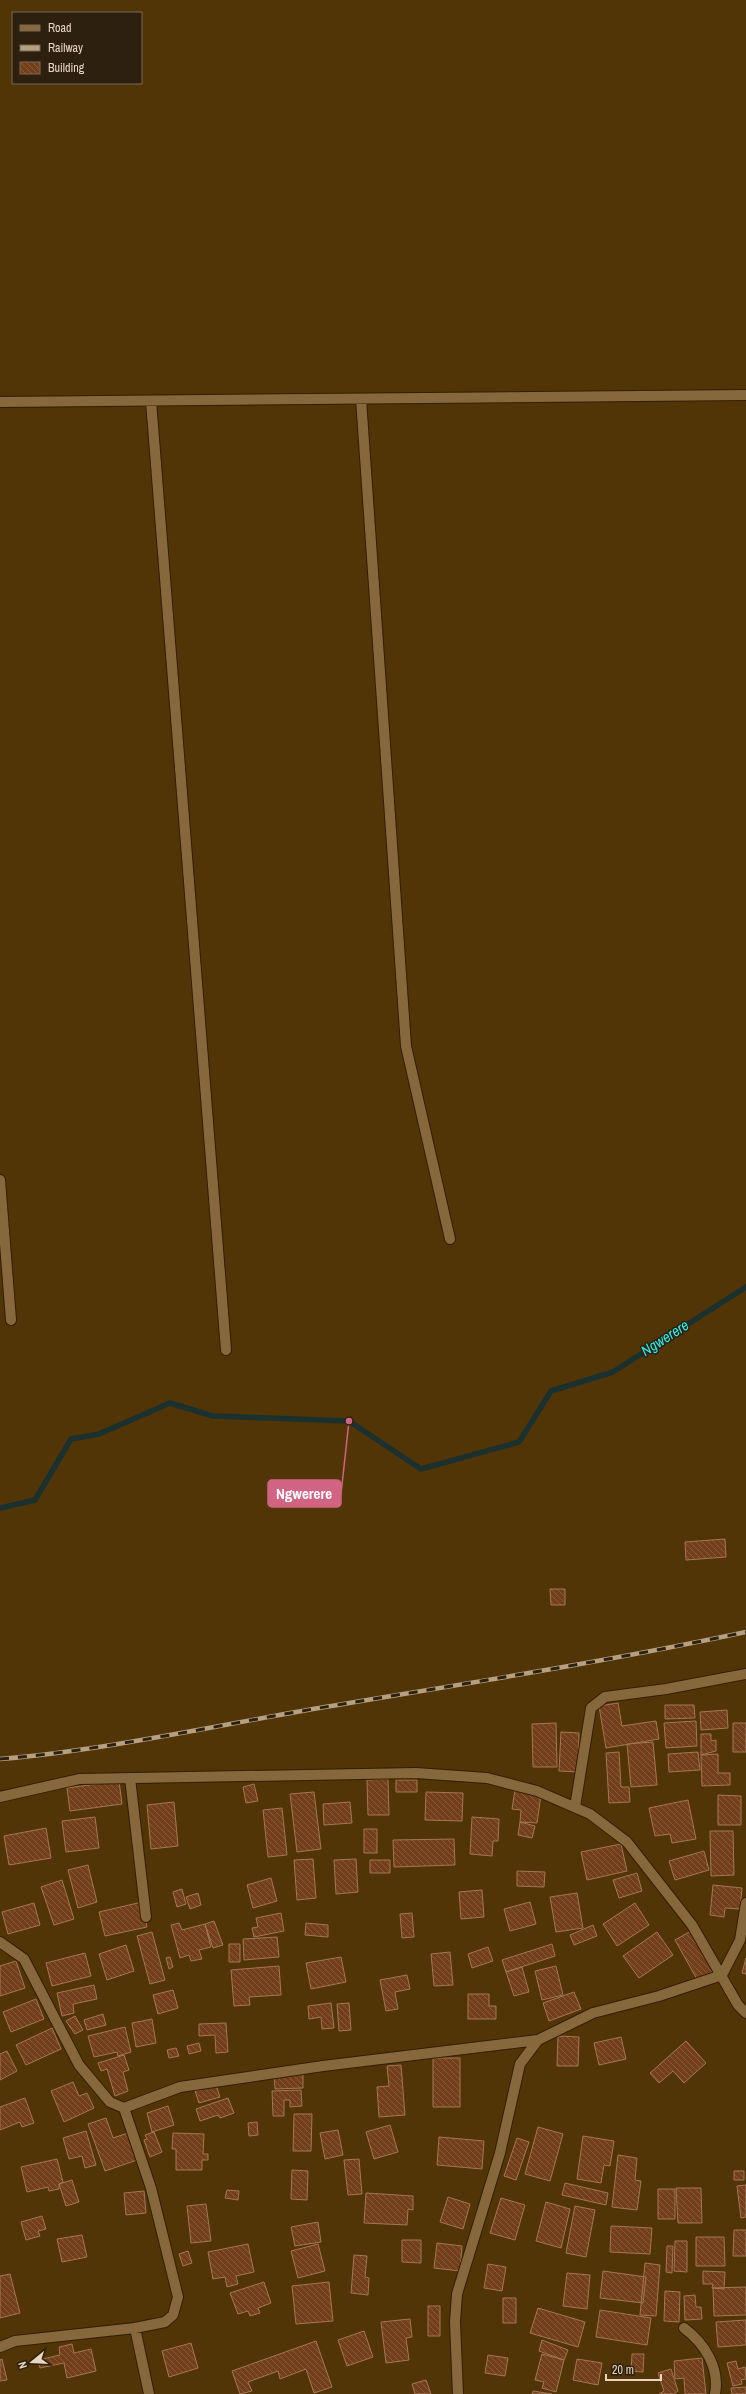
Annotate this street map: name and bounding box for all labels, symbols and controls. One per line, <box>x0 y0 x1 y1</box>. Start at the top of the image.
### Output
legend <box>12 12 142 84</box>
text: Road <box>48 20 72 36</box>
text: Railway <box>48 40 83 56</box>
text: Building <box>48 60 85 76</box>
water label: Ngwerere <box>637 1314 693 1361</box>
callout: Ngwerere <box>268 1480 341 1507</box>
text: Ngwerere <box>276 1483 332 1504</box>
north arrow <box>12 2342 52 2382</box>
scale bar <box>606 2356 661 2382</box>
text: N <box>15 2360 30 2370</box>
text: 20 m <box>612 2362 634 2378</box>

